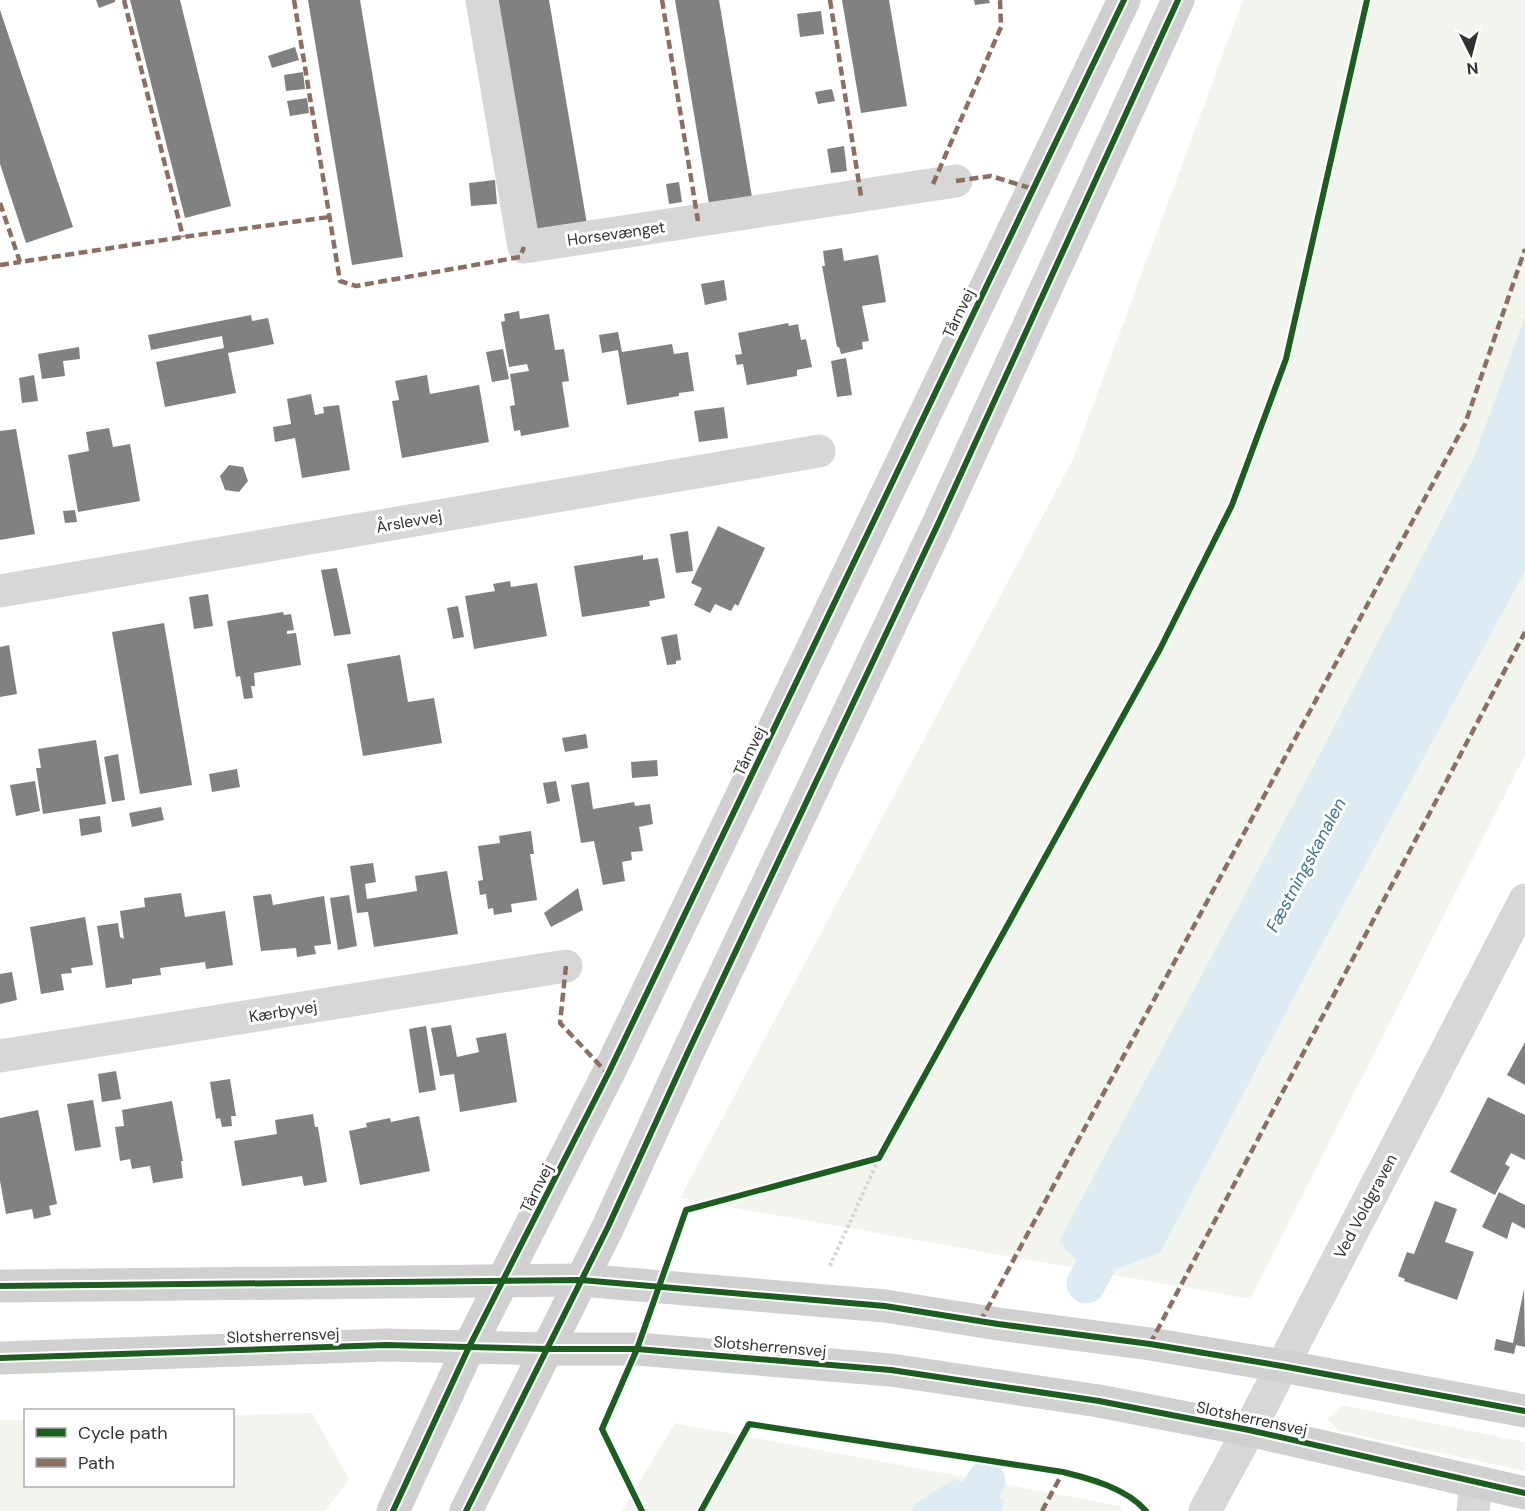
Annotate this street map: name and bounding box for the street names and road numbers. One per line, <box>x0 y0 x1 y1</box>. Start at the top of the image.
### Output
street label: Horsevænget <box>566 216 666 251</box>
street label: Tårnvej <box>938 285 979 341</box>
street label: Årslevvej <box>375 505 444 538</box>
street label: Tårnvej <box>729 723 770 779</box>
street label: Kærbyvej <box>247 996 319 1027</box>
street label: Ved Voldgraven <box>1329 1150 1402 1262</box>
street label: Tårnvej <box>515 1160 558 1216</box>
street label: Slotsherrensvej <box>226 1323 340 1348</box>
street label: Slotsherrensvej <box>713 1331 827 1362</box>
street label: Slotsherrensvej <box>1194 1396 1309 1441</box>

